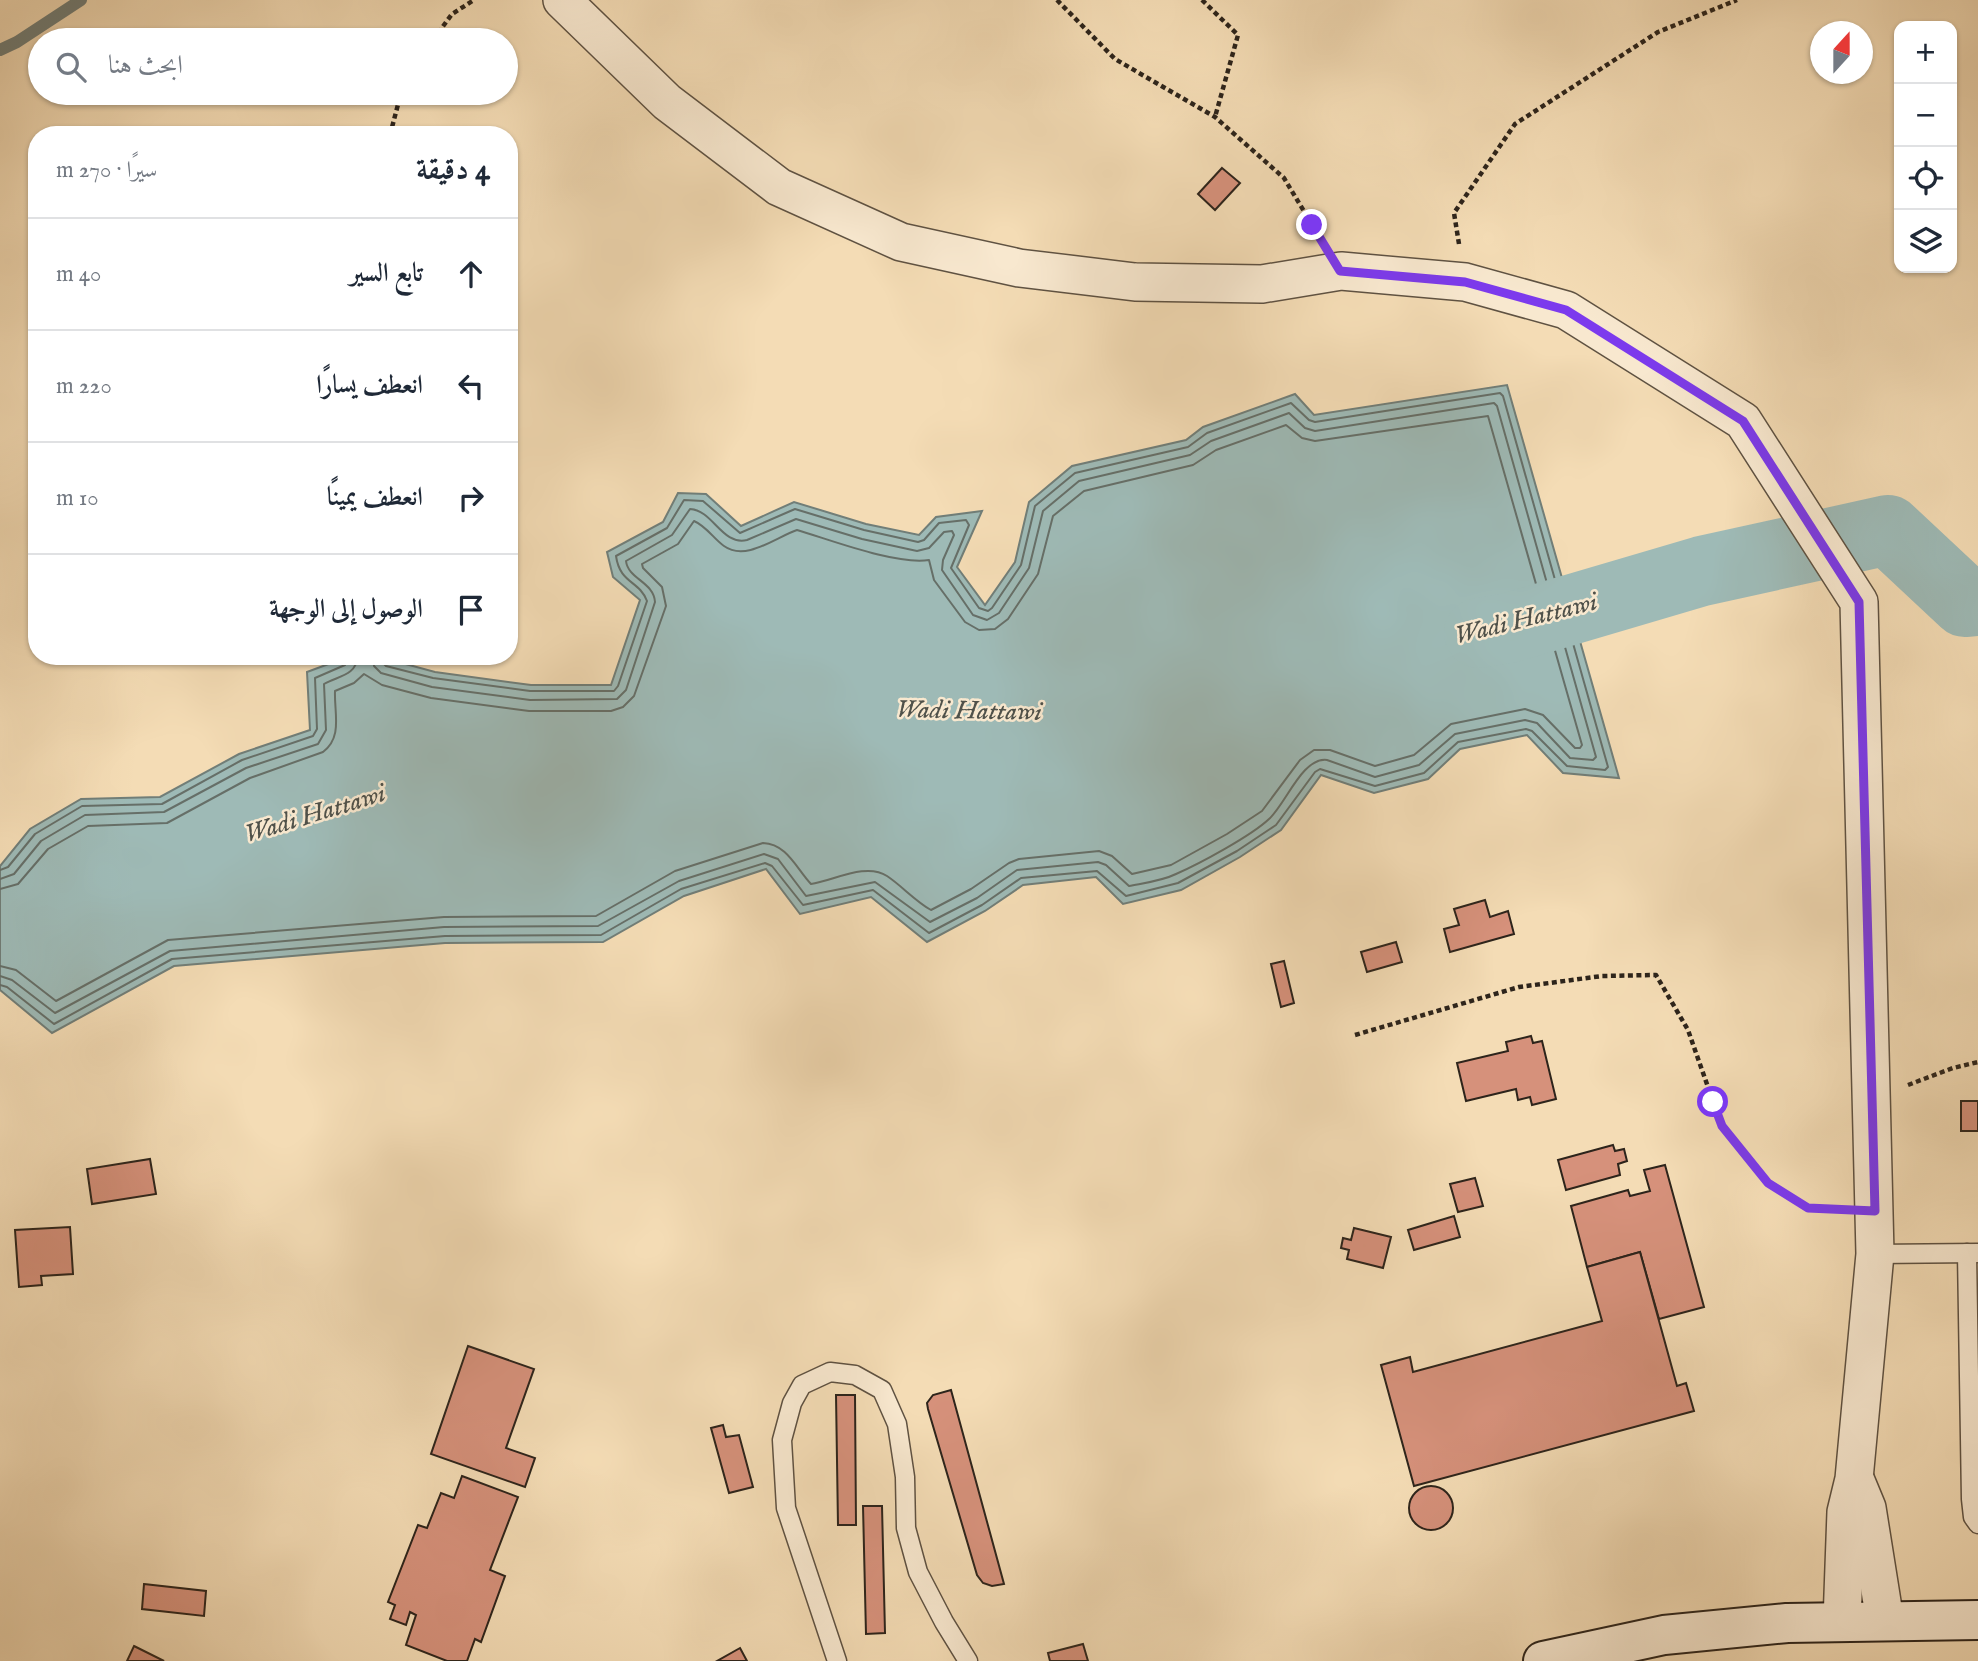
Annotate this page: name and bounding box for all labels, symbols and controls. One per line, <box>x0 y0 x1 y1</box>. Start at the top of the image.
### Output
north arrow <box>1810 21 1873 84</box>
map controls <box>1894 21 1957 273</box>
button: + <box>1894 21 1957 84</box>
search box <box>28 28 518 105</box>
icon: search <box>52 48 90 86</box>
text: ابحث هنا <box>108 49 183 82</box>
button: − <box>1894 84 1957 147</box>
button: locate <box>1894 147 1957 210</box>
text: 4 دقيقة <box>416 152 490 190</box>
text: سيرًا · 270 m <box>56 156 157 185</box>
route end <box>1296 209 1327 240</box>
button: layers <box>1894 210 1957 273</box>
icon: ahead <box>452 255 490 293</box>
text: تابع السير <box>349 257 423 290</box>
text: 40 m <box>56 260 101 289</box>
icon: left <box>452 367 490 405</box>
text: انعطف يسارًا <box>316 369 423 402</box>
text: 220 m <box>56 372 112 401</box>
icon: right <box>452 479 490 517</box>
text: انعطف يمينًا <box>327 481 423 514</box>
text: 10 m <box>56 484 99 513</box>
water label: Wadi Hattawi <box>1451 585 1602 653</box>
icon: arrive <box>452 591 490 629</box>
text: الوصول إلى الوجهة <box>269 593 423 626</box>
water label: Wadi Hattawi <box>896 693 1044 729</box>
water label: Wadi Hattawi <box>240 776 391 851</box>
route start <box>1697 1086 1728 1117</box>

